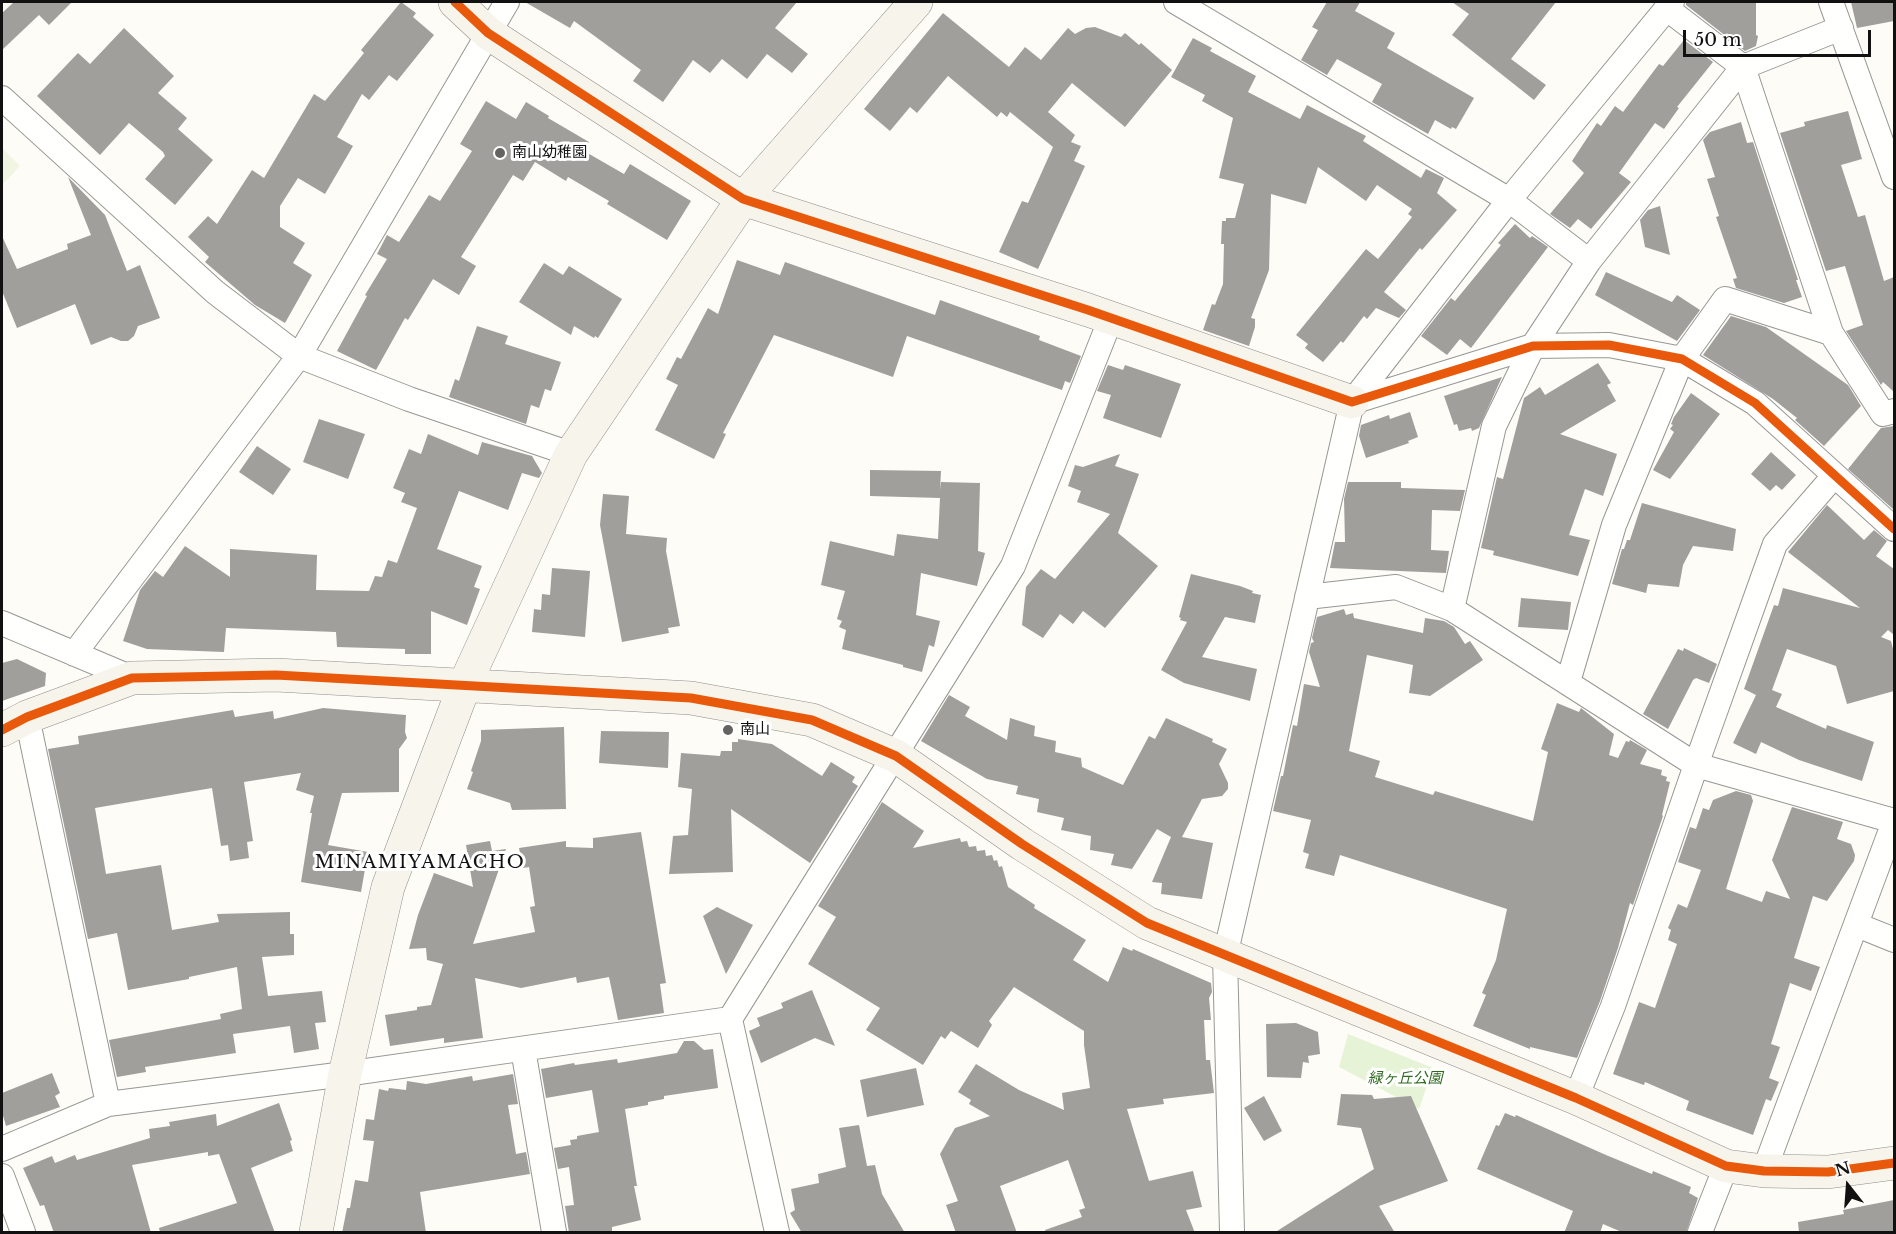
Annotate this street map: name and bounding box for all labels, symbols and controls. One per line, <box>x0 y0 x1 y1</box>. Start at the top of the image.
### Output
scale bar <box>1686 18 1874 56</box>
text: 50 m <box>1694 29 1742 51</box>
place label: 南山幼稚園 <box>512 144 587 162</box>
marker: 南山幼稚園 <box>493 146 507 160</box>
place label: 南山 <box>740 721 770 739</box>
marker: 南山 <box>721 723 735 737</box>
district label: MINAMIYAMACHO <box>315 852 525 874</box>
park label: 緑ヶ丘公園 <box>1368 1070 1442 1088</box>
north arrow <box>1818 1156 1878 1216</box>
text: N <box>1833 1157 1853 1181</box>

